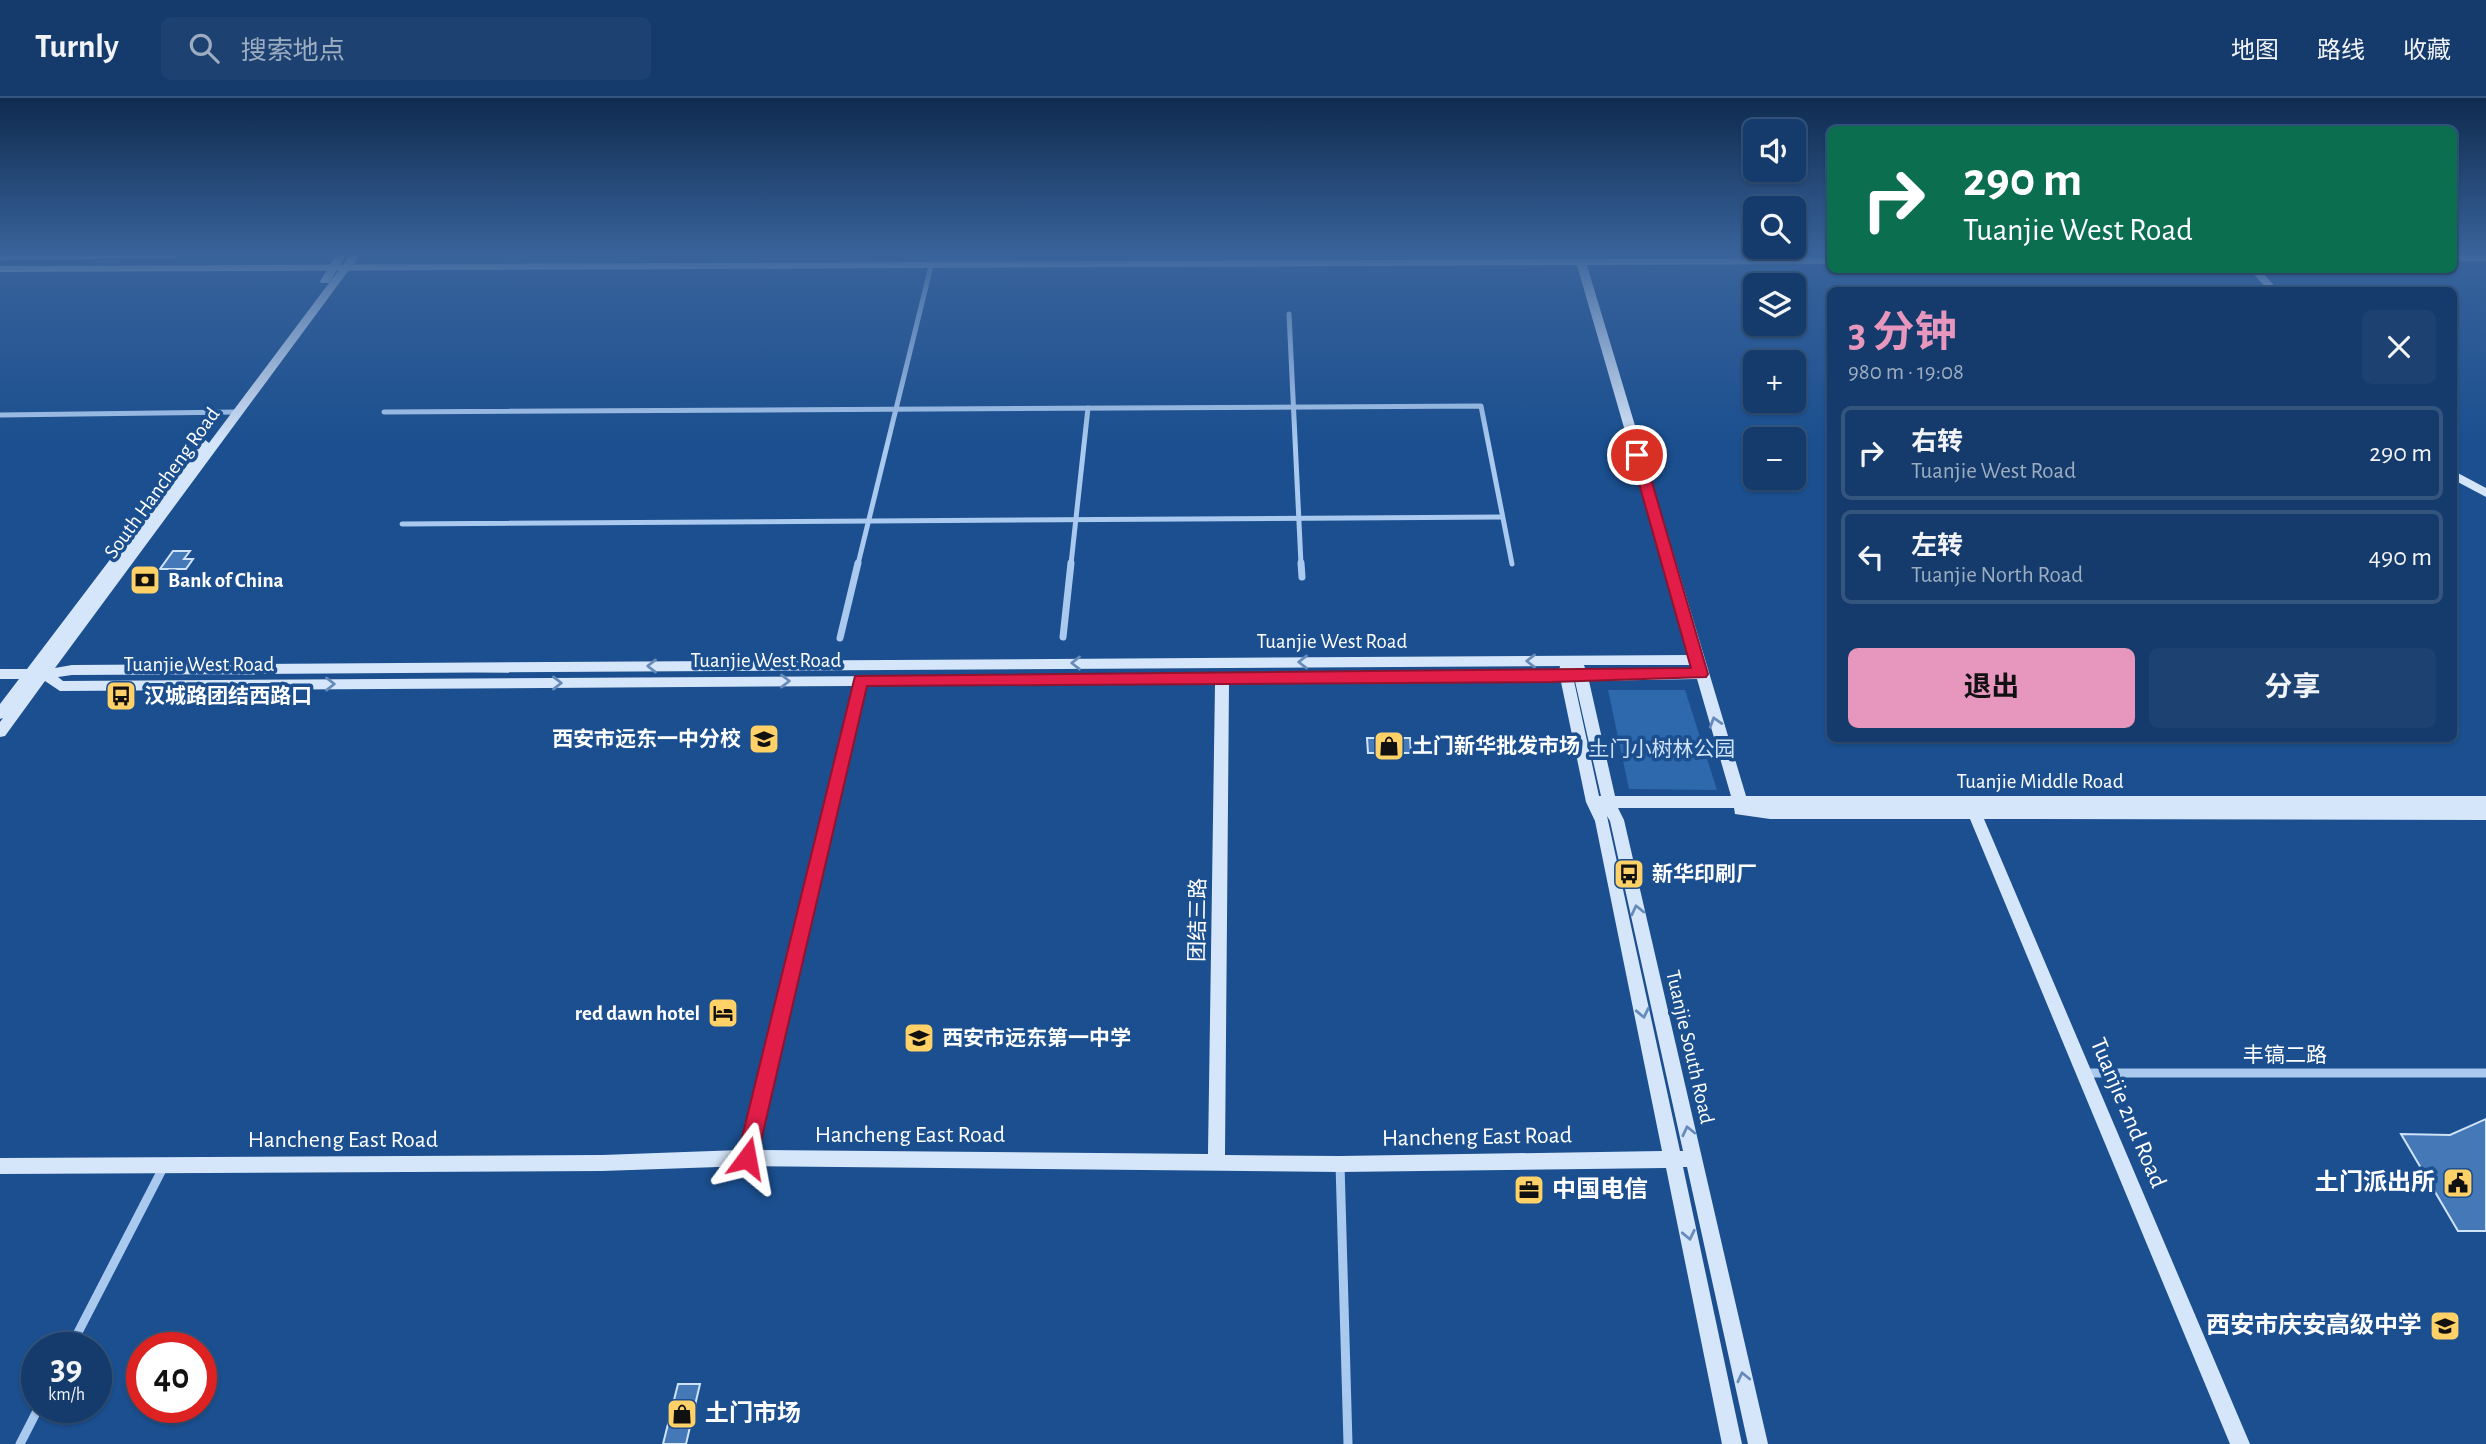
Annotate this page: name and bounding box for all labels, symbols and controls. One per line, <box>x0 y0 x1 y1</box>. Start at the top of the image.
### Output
search box <box>161 17 651 80</box>
icon: search <box>185 29 223 67</box>
text: Turnly <box>35 31 119 64</box>
text: 搜索地点 <box>241 38 345 64</box>
text: 地图 <box>2231 39 2279 63</box>
text: 路线 <box>2317 39 2365 63</box>
text: 收藏 <box>2403 39 2451 63</box>
map controls <box>1743 119 1806 490</box>
button: sound <box>1743 119 1806 182</box>
icon: right <box>1848 154 1939 245</box>
text: 290 m <box>1963 156 2082 205</box>
button: search <box>1743 196 1806 259</box>
text: Tuanjie West Road <box>1963 214 2193 246</box>
button: layers <box>1743 273 1806 336</box>
button: close <box>2362 310 2436 384</box>
text: 3 分钟 <box>1848 312 1956 354</box>
button: + <box>1743 350 1806 413</box>
text: 980 m · 19:08 <box>1848 361 1964 384</box>
street label: South Hancheng Road <box>100 404 224 562</box>
pin <box>1607 425 1667 485</box>
button: − <box>1743 427 1806 490</box>
text: 右转 <box>1911 429 1963 455</box>
icon: right <box>1852 434 1890 472</box>
icon: arrive <box>1618 436 1656 474</box>
text: 290 m <box>2369 440 2432 466</box>
text: Tuanjie West Road <box>1911 460 2076 483</box>
text: 左转 <box>1911 533 1963 559</box>
icon: left <box>1852 538 1890 576</box>
text: 490 m <box>2368 544 2432 570</box>
bank icon: Bank of China <box>128 563 162 597</box>
text: Tuanjie North Road <box>1911 564 2083 587</box>
place label: Bank of China <box>168 570 284 591</box>
street label: Tuanjie West Road <box>1257 631 1408 652</box>
button: 退出 <box>1848 648 2135 728</box>
button: 分享 <box>2149 648 2436 728</box>
street label: Tuanjie West Road <box>691 650 842 671</box>
one-way arrow <box>1525 653 1535 669</box>
street label: Tuanjie West Road <box>124 654 275 675</box>
one-way arrow <box>1297 654 1308 670</box>
one-way arrow <box>1070 655 1080 671</box>
one-way arrow <box>646 658 657 674</box>
one-way arrow <box>780 673 791 689</box>
one-way arrow <box>552 675 563 690</box>
one-way arrow <box>325 676 336 692</box>
bus stop icon: 汉城路团结西路口 <box>104 679 138 713</box>
place label: 汉城路团结西路口 <box>144 685 312 707</box>
one-way arrow <box>1709 716 1723 728</box>
school or university icon: 西安市远东一中分校 <box>747 722 781 756</box>
place label: 西安市远东一中分校 <box>552 727 741 750</box>
shop icon: 土门新华批发市场 <box>1372 729 1406 763</box>
place label: 土门新华批发市场 <box>1412 734 1580 757</box>
park label: 土门小树林公园 <box>1589 738 1736 760</box>
street label: Tuanjie Middle Road <box>1956 771 2124 792</box>
bus stop icon: 新华印刷厂 <box>1612 857 1646 891</box>
place label: 新华印刷厂 <box>1652 862 1757 885</box>
street label: 团结三路 <box>1186 878 1209 962</box>
one-way arrow <box>1631 904 1646 916</box>
street label: Tuanjie South Road <box>1662 968 1718 1126</box>
hotel icon: red dawn hotel <box>706 996 740 1030</box>
place label: red dawn hotel <box>575 1003 700 1024</box>
one-way arrow <box>1634 1007 1649 1019</box>
school or university icon: 西安市远东第一中学 <box>902 1021 936 1055</box>
place label: 西安市远东第一中学 <box>942 1026 1131 1049</box>
street label: Tuanjie 2nd Road <box>2086 1035 2170 1191</box>
street label: 丰镐二路 <box>2243 1044 2327 1066</box>
position arrow <box>710 1121 784 1195</box>
street label: Hancheng East Road <box>815 1123 1005 1147</box>
street label: Hancheng East Road <box>1382 1123 1572 1151</box>
one-way arrow <box>1682 1125 1696 1137</box>
street label: Hancheng East Road <box>248 1128 438 1152</box>
public building icon: 土门派出所 <box>2441 1166 2475 1200</box>
place label: 土门派出所 <box>2315 1169 2435 1195</box>
office icon: 中国电信 <box>1512 1173 1546 1207</box>
place label: 中国电信 <box>1552 1176 1648 1202</box>
one-way arrow <box>1680 1229 1695 1241</box>
school or university icon: 西安市庆安高级中学 <box>2428 1309 2462 1343</box>
place label: 西安市庆安高级中学 <box>2206 1312 2422 1338</box>
speed limit sign: 40 <box>126 1332 217 1423</box>
text: 39 <box>50 1351 82 1386</box>
one-way arrow <box>1737 1371 1751 1383</box>
text: km/h <box>48 1386 85 1404</box>
shop icon: 土门市场 <box>665 1397 699 1431</box>
place label: 土门市场 <box>705 1400 801 1426</box>

